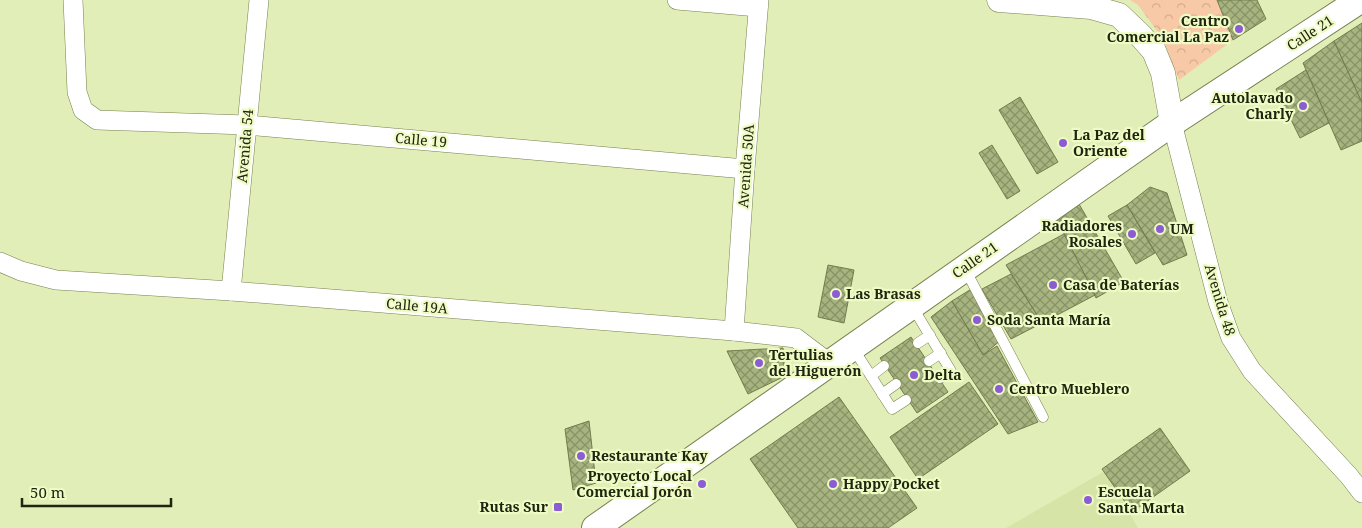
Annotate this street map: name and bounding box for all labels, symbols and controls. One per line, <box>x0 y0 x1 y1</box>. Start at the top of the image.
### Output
street label: Calle 21 <box>1283 10 1337 55</box>
place label: Centro Comercial La Paz <box>1107 11 1229 46</box>
marker: Centro Comercial La Paz <box>1233 23 1245 35</box>
place label: Autolavado Charly <box>1211 88 1294 123</box>
marker: Autolavado Charly <box>1297 100 1309 112</box>
street label: Avenida 54 <box>232 108 257 184</box>
street label: Avenida 50A <box>733 123 758 208</box>
place label: La Paz del Oriente <box>1073 125 1145 160</box>
street label: Calle 19 <box>394 128 448 151</box>
marker: La Paz del Oriente <box>1057 137 1069 149</box>
place label: Radiadores Rosales <box>1041 216 1122 251</box>
place label: UM <box>1170 219 1194 238</box>
marker: UM <box>1154 223 1166 235</box>
marker: Radiadores Rosales <box>1126 228 1138 240</box>
street label: Calle 21 <box>948 237 1001 282</box>
street label: Avenida 48 <box>1201 262 1240 338</box>
place label: Casa de Baterías <box>1063 275 1179 294</box>
marker: Casa de Baterías <box>1047 279 1059 291</box>
place label: Las Brasas <box>846 284 921 303</box>
marker: Las Brasas <box>830 288 842 300</box>
street label: Calle 19A <box>385 293 449 318</box>
place label: Soda Santa María <box>987 310 1111 329</box>
marker: Soda Santa María <box>971 314 983 326</box>
place label: Tertulias del Higuerón <box>769 345 862 380</box>
marker: Tertulias del Higuerón <box>753 357 765 369</box>
place label: Delta <box>924 365 962 384</box>
marker: Delta <box>908 369 920 381</box>
place label: Centro Mueblero <box>1009 379 1130 398</box>
marker: Centro Mueblero <box>993 383 1005 395</box>
place label: Restaurante Kay <box>591 446 709 465</box>
marker: Restaurante Kay <box>575 450 587 462</box>
place label: Proyecto Local Comercial Jorón <box>576 466 692 501</box>
place label: Happy Pocket <box>843 474 940 493</box>
scale bar <box>22 476 171 508</box>
marker: Proyecto Local Comercial Jorón <box>696 478 708 490</box>
marker: Happy Pocket <box>827 478 839 490</box>
text: 50 m <box>30 482 65 502</box>
place label: Escuela Santa Marta <box>1098 482 1185 517</box>
marker: Escuela Santa Marta <box>1082 494 1094 506</box>
place label: Rutas Sur <box>479 497 549 516</box>
marker: Rutas Sur <box>552 501 564 513</box>

